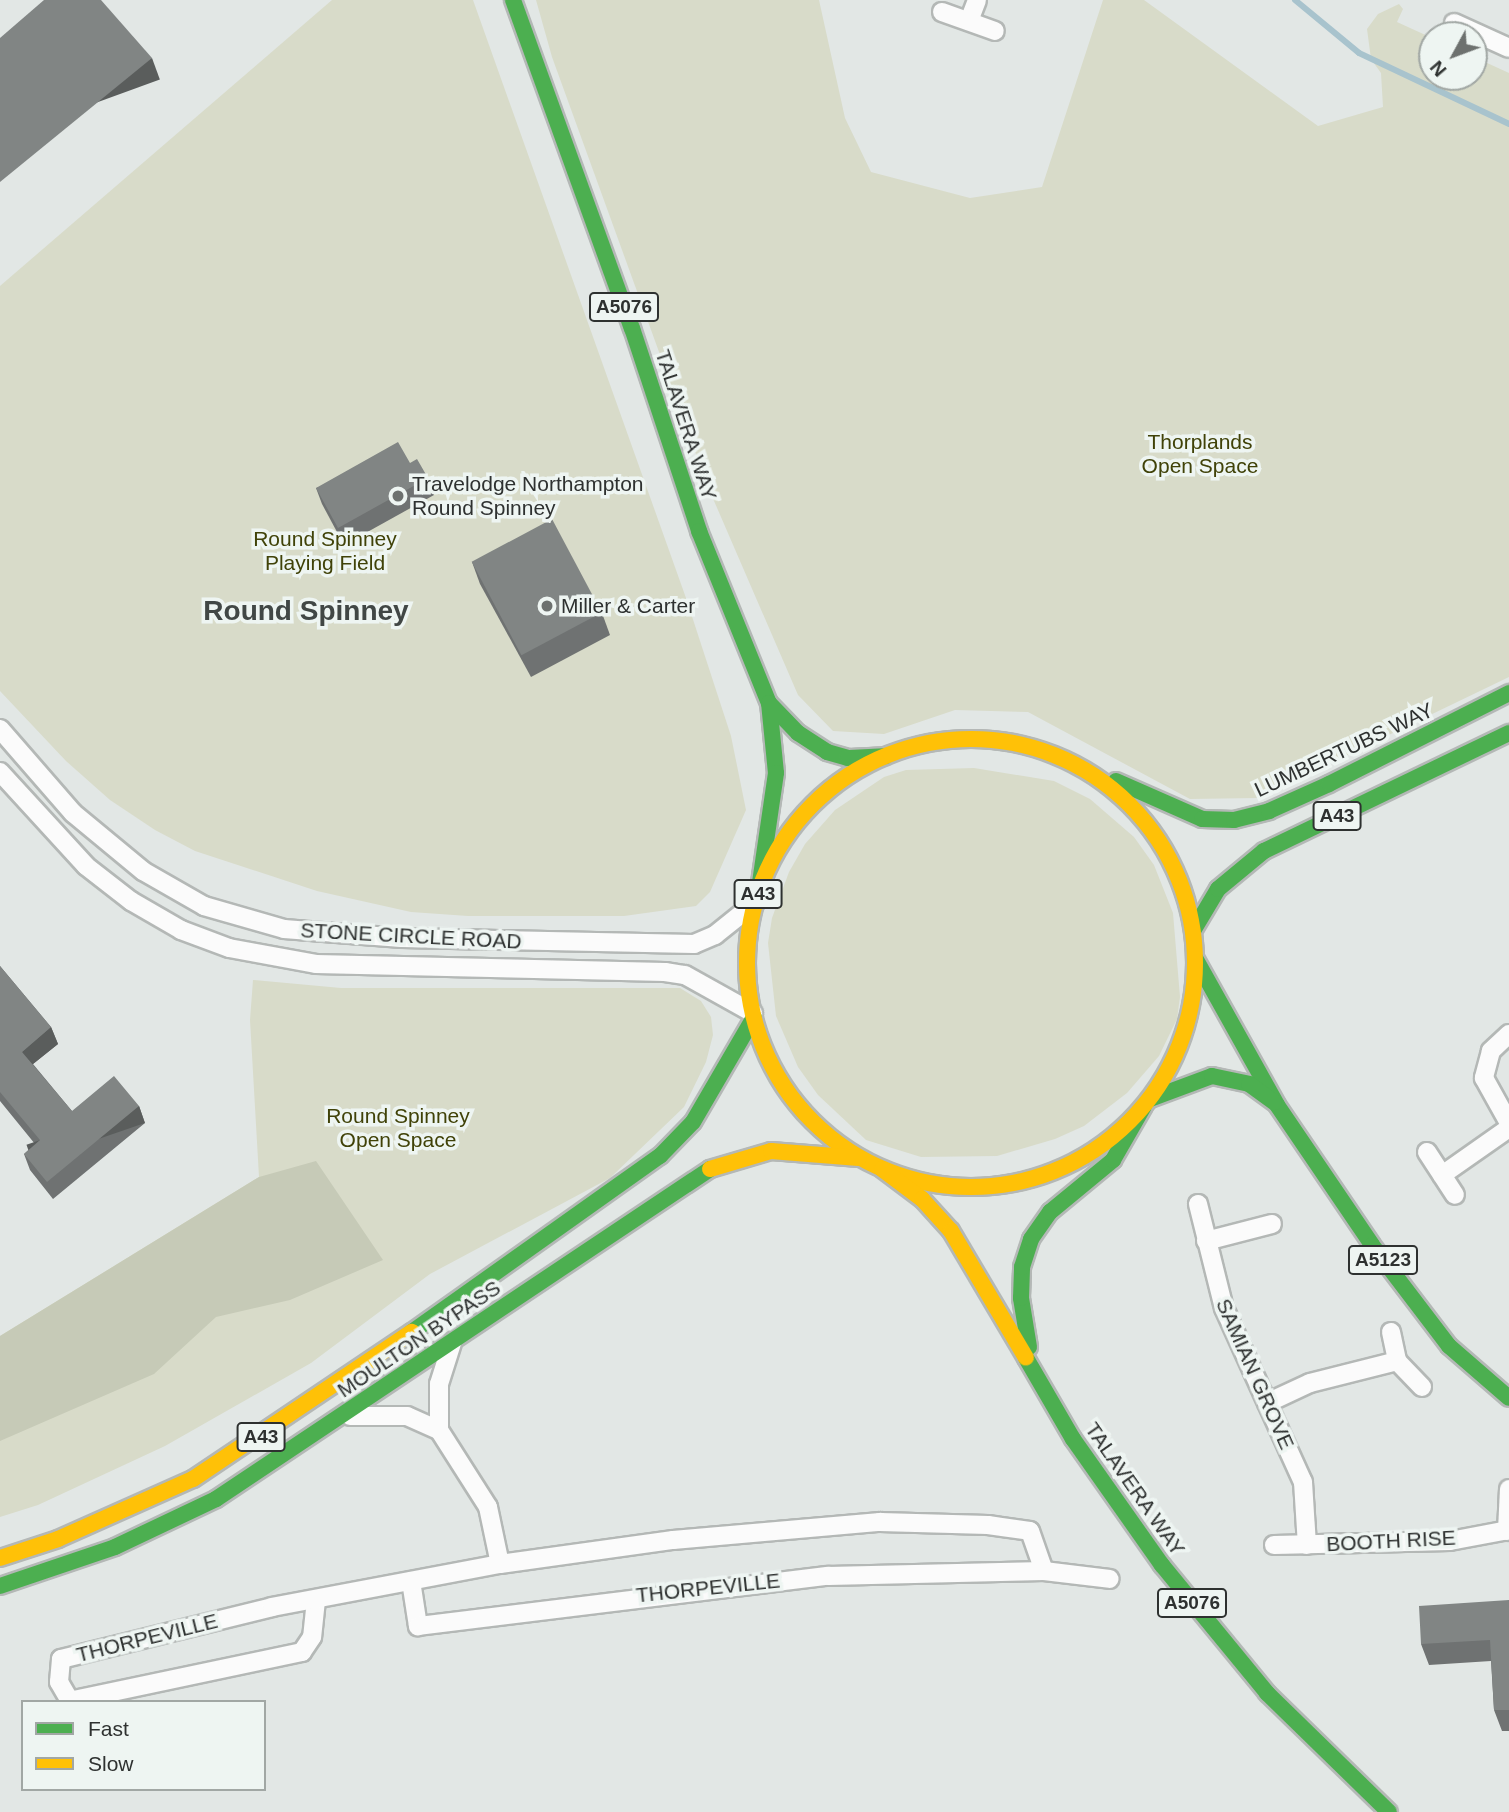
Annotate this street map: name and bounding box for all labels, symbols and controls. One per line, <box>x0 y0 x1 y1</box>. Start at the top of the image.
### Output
north arrow <box>1418 21 1488 91</box>
text: N <box>1426 57 1451 81</box>
road number: A5076 <box>589 292 659 322</box>
street label: TALAVERA WAY <box>650 346 722 504</box>
park label: Thorplands Open Space <box>1142 429 1258 479</box>
place label: Travelodge Northampton Round Spinney <box>412 471 644 521</box>
marker: Travelodge Northampton Round Spinney <box>390 488 406 504</box>
park label: Round Spinney Playing Field <box>253 526 397 576</box>
place label: Miller & Carter <box>561 593 695 619</box>
district label: Round Spinney <box>203 594 409 628</box>
marker: Miller & Carter <box>539 598 555 614</box>
street label: LUMBERTUBS WAY <box>1251 697 1437 803</box>
road number: A43 <box>1312 800 1362 832</box>
road number: A43 <box>734 878 782 909</box>
street label: STONE CIRCLE ROAD <box>300 918 522 954</box>
park label: Round Spinney Open Space <box>326 1103 470 1153</box>
road number: A5123 <box>1348 1244 1418 1276</box>
street label: MOULTON BYPASS <box>333 1275 505 1403</box>
street label: SAMIAN GROVE <box>1211 1295 1299 1453</box>
street label: TALAVERA WAY <box>1079 1417 1191 1561</box>
road number: A43 <box>236 1422 286 1452</box>
street label: BOOTH RISE <box>1326 1525 1456 1557</box>
street label: THORPEVILLE <box>635 1568 781 1608</box>
road number: A5076 <box>1157 1588 1227 1618</box>
street label: THORPEVILLE <box>74 1608 220 1668</box>
legend <box>21 1700 266 1791</box>
text: Fast <box>88 1717 129 1740</box>
text: Slow <box>88 1752 134 1775</box>

